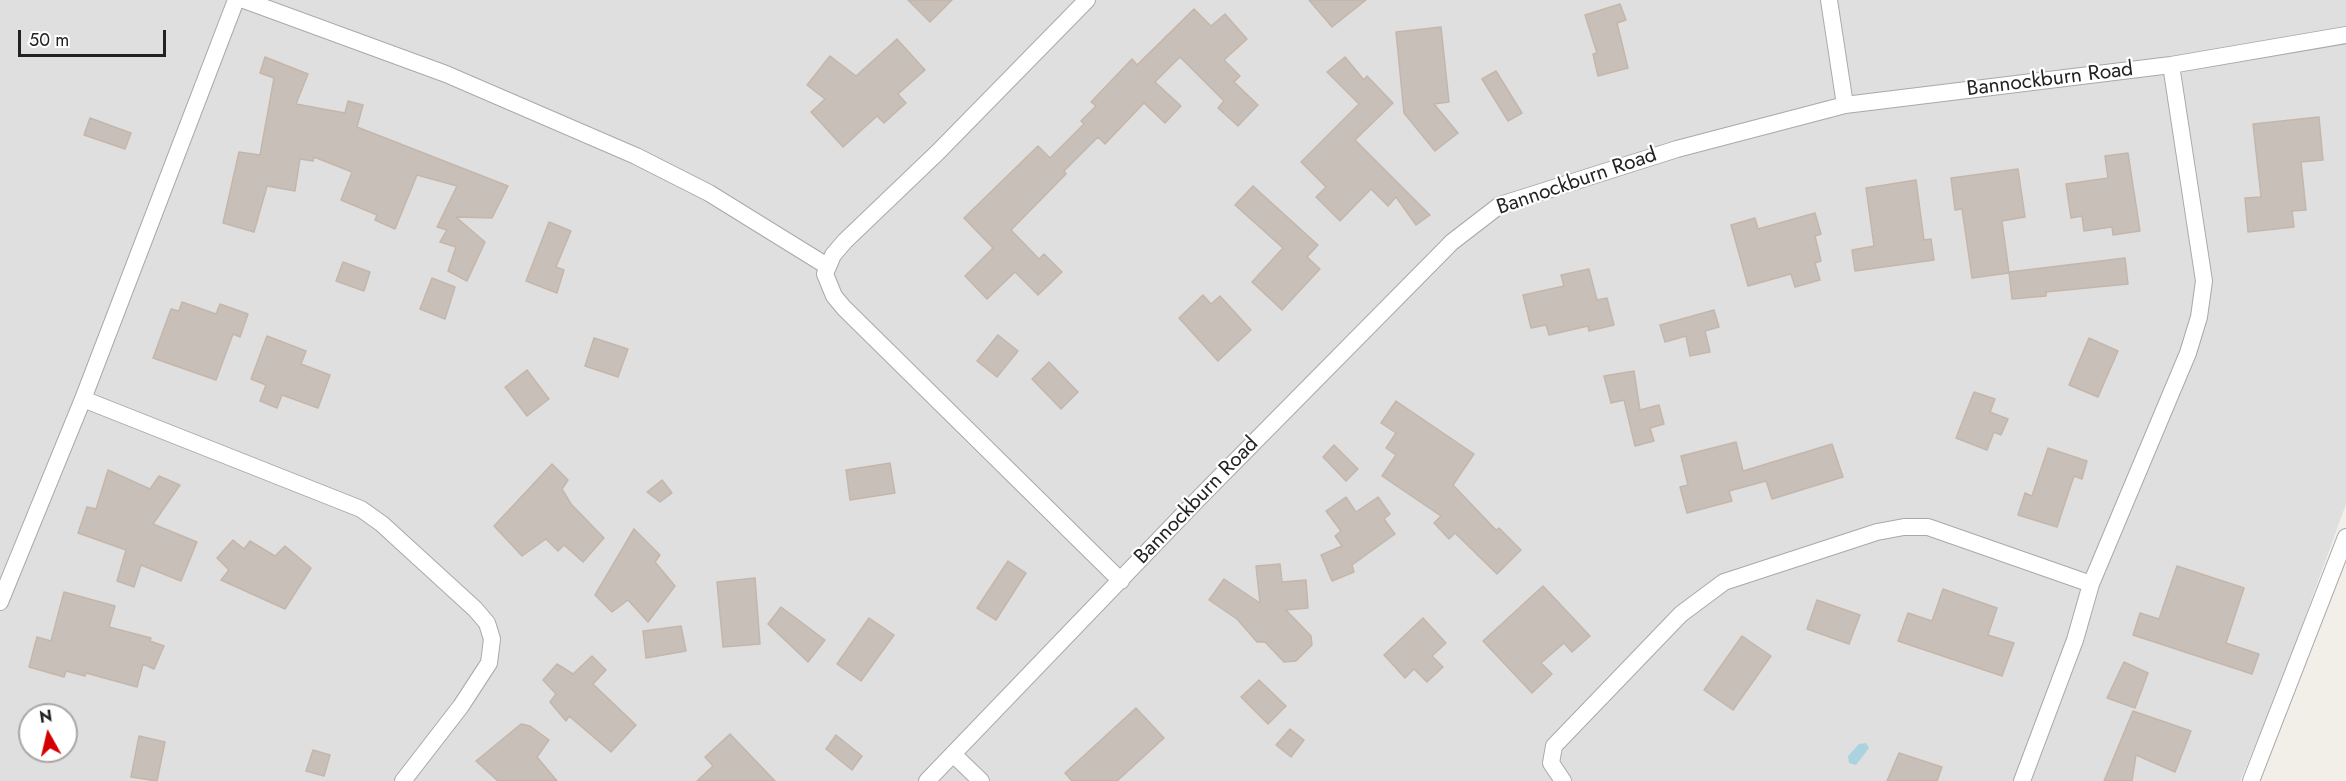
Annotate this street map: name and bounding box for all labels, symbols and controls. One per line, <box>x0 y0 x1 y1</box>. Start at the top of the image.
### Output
scale bar <box>21 18 170 56</box>
text: 50 m <box>29 27 69 53</box>
street label: Bannockburn Road <box>1965 57 2135 103</box>
street label: Bannockburn Road <box>1494 143 1660 221</box>
street label: Bannockburn Road <box>1130 432 1264 570</box>
north arrow <box>18 703 78 763</box>
text: N <box>38 704 54 729</box>

